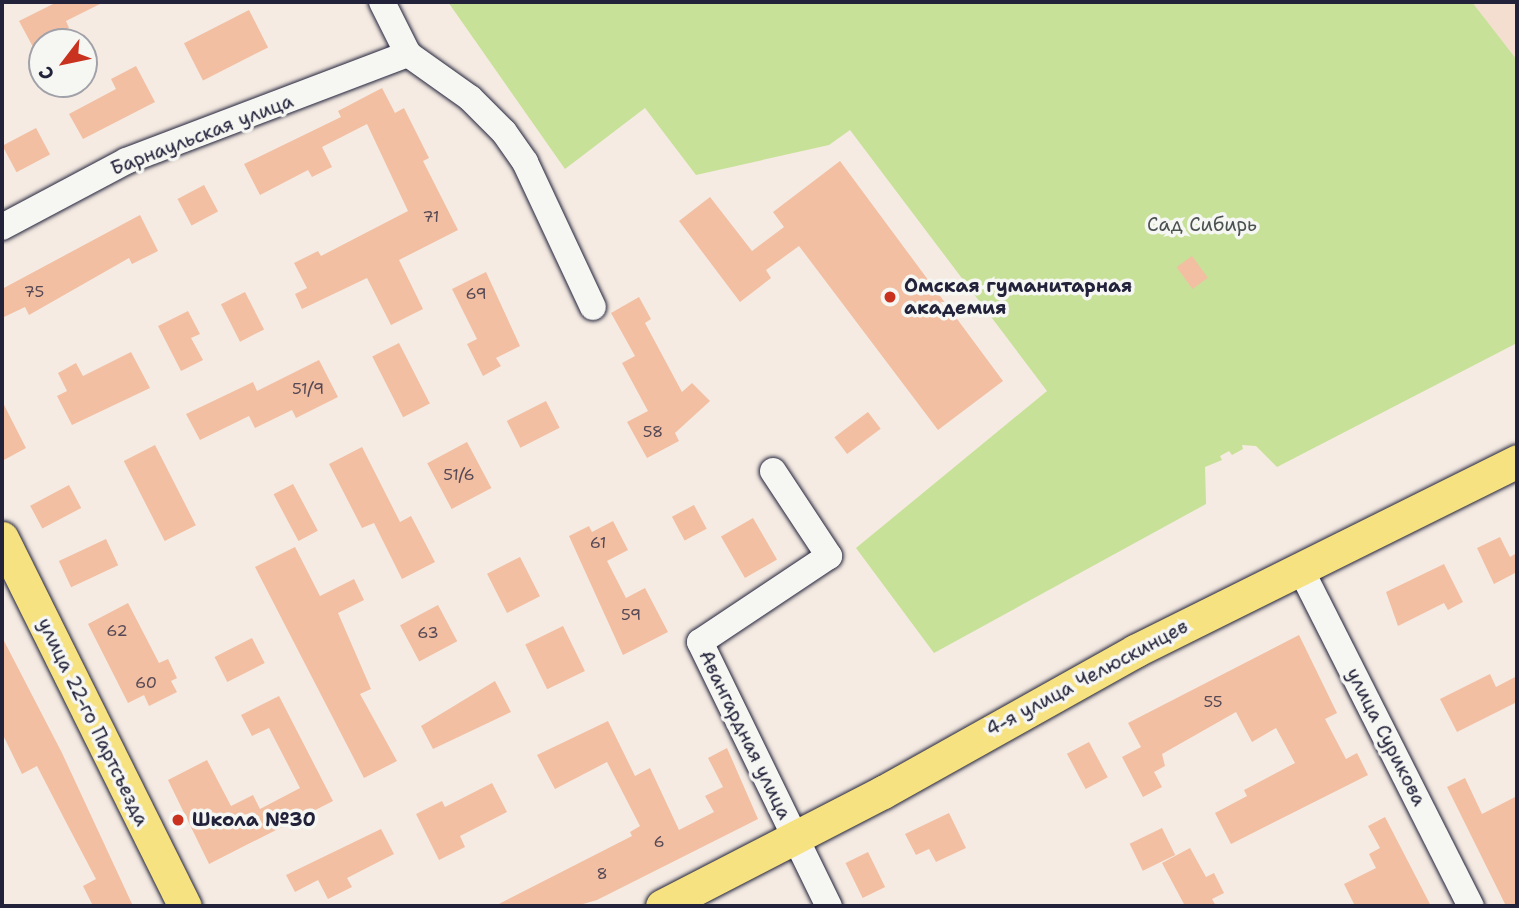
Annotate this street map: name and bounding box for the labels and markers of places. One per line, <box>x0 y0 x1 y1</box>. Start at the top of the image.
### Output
place label: Омская гуманитарная академия <box>904 275 1132 319</box>
marker: Омская гуманитарная академия <box>882 289 898 305</box>
place label: Школа №30 <box>192 809 316 831</box>
marker: Школа №30 <box>170 812 186 828</box>

